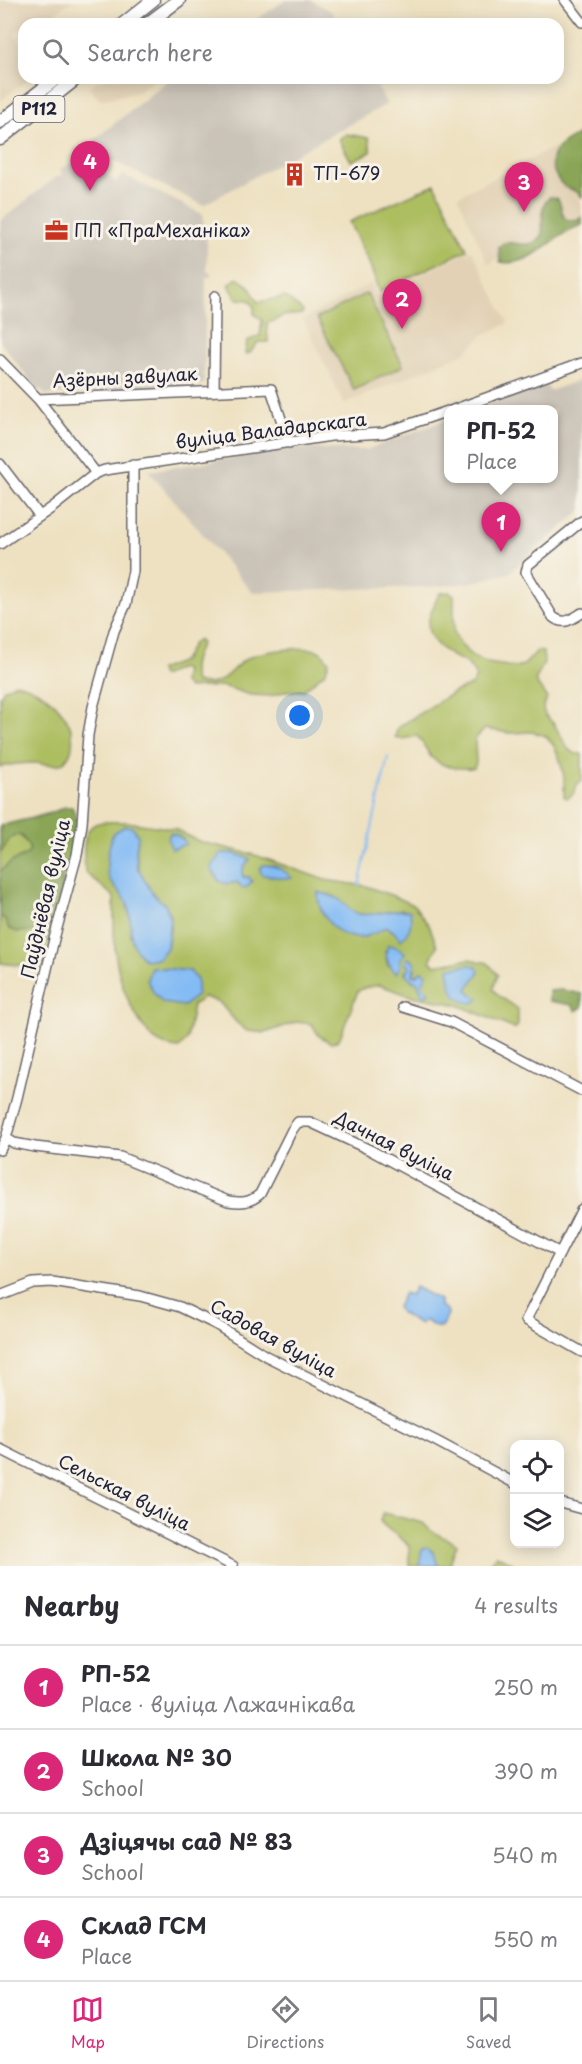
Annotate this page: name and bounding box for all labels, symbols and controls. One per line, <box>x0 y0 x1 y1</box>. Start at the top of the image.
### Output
search box <box>18 18 564 84</box>
icon: search <box>39 35 72 68</box>
text: Search here <box>87 35 213 68</box>
road number: Р112 <box>14 96 64 122</box>
pin: 4 <box>70 142 110 191</box>
place label: ТП-679 <box>313 159 380 186</box>
building icon: ТП-679 <box>282 161 308 187</box>
pin: 3 <box>504 162 544 212</box>
place label: ПП «ПраМеханіка» <box>74 216 250 243</box>
office icon: ПП «ПраМеханіка» <box>43 218 69 244</box>
pin: 2 <box>382 280 422 329</box>
street label: Азёрны завулак <box>52 359 198 394</box>
street label: вуліца Валадарскага <box>174 404 368 455</box>
popup <box>444 405 558 483</box>
text: РП-52 <box>466 413 536 446</box>
text: Place <box>466 446 517 476</box>
pin: 1 <box>482 502 520 552</box>
your location <box>285 701 314 730</box>
street label: Паўднёвая вуліца <box>13 816 76 981</box>
street label: Дачная вуліца <box>329 1102 459 1186</box>
street label: Садовая вуліца <box>205 1292 342 1384</box>
map controls <box>510 1440 564 1548</box>
button: locate <box>510 1440 564 1494</box>
street label: Сельская вуліца <box>54 1447 196 1537</box>
button: layers <box>510 1494 564 1548</box>
text: Nearby <box>24 1586 119 1625</box>
text: 4 results <box>474 1590 558 1620</box>
text: РП-52 <box>81 1656 151 1689</box>
text: 1 <box>39 1672 48 1702</box>
text: 250 m <box>494 1672 558 1702</box>
text: Place · вуліца Лажачнікава <box>81 1689 355 1719</box>
text: Школа № 30 <box>81 1740 232 1773</box>
text: 2 <box>36 1756 51 1786</box>
text: 390 m <box>494 1756 558 1786</box>
text: School <box>81 1773 144 1803</box>
text: Дзіцячы сад № 83 <box>81 1824 292 1857</box>
text: 3 <box>37 1840 50 1870</box>
text: 540 m <box>492 1840 558 1870</box>
text: School <box>81 1857 144 1887</box>
text: Склад ГСМ <box>81 1908 207 1941</box>
text: 4 <box>37 1924 50 1954</box>
text: 550 m <box>493 1924 558 1954</box>
text: Place <box>81 1941 132 1971</box>
tab: Map <box>71 1993 105 2053</box>
tab: Directions <box>246 1993 324 2053</box>
tab: Saved <box>466 1993 511 2053</box>

